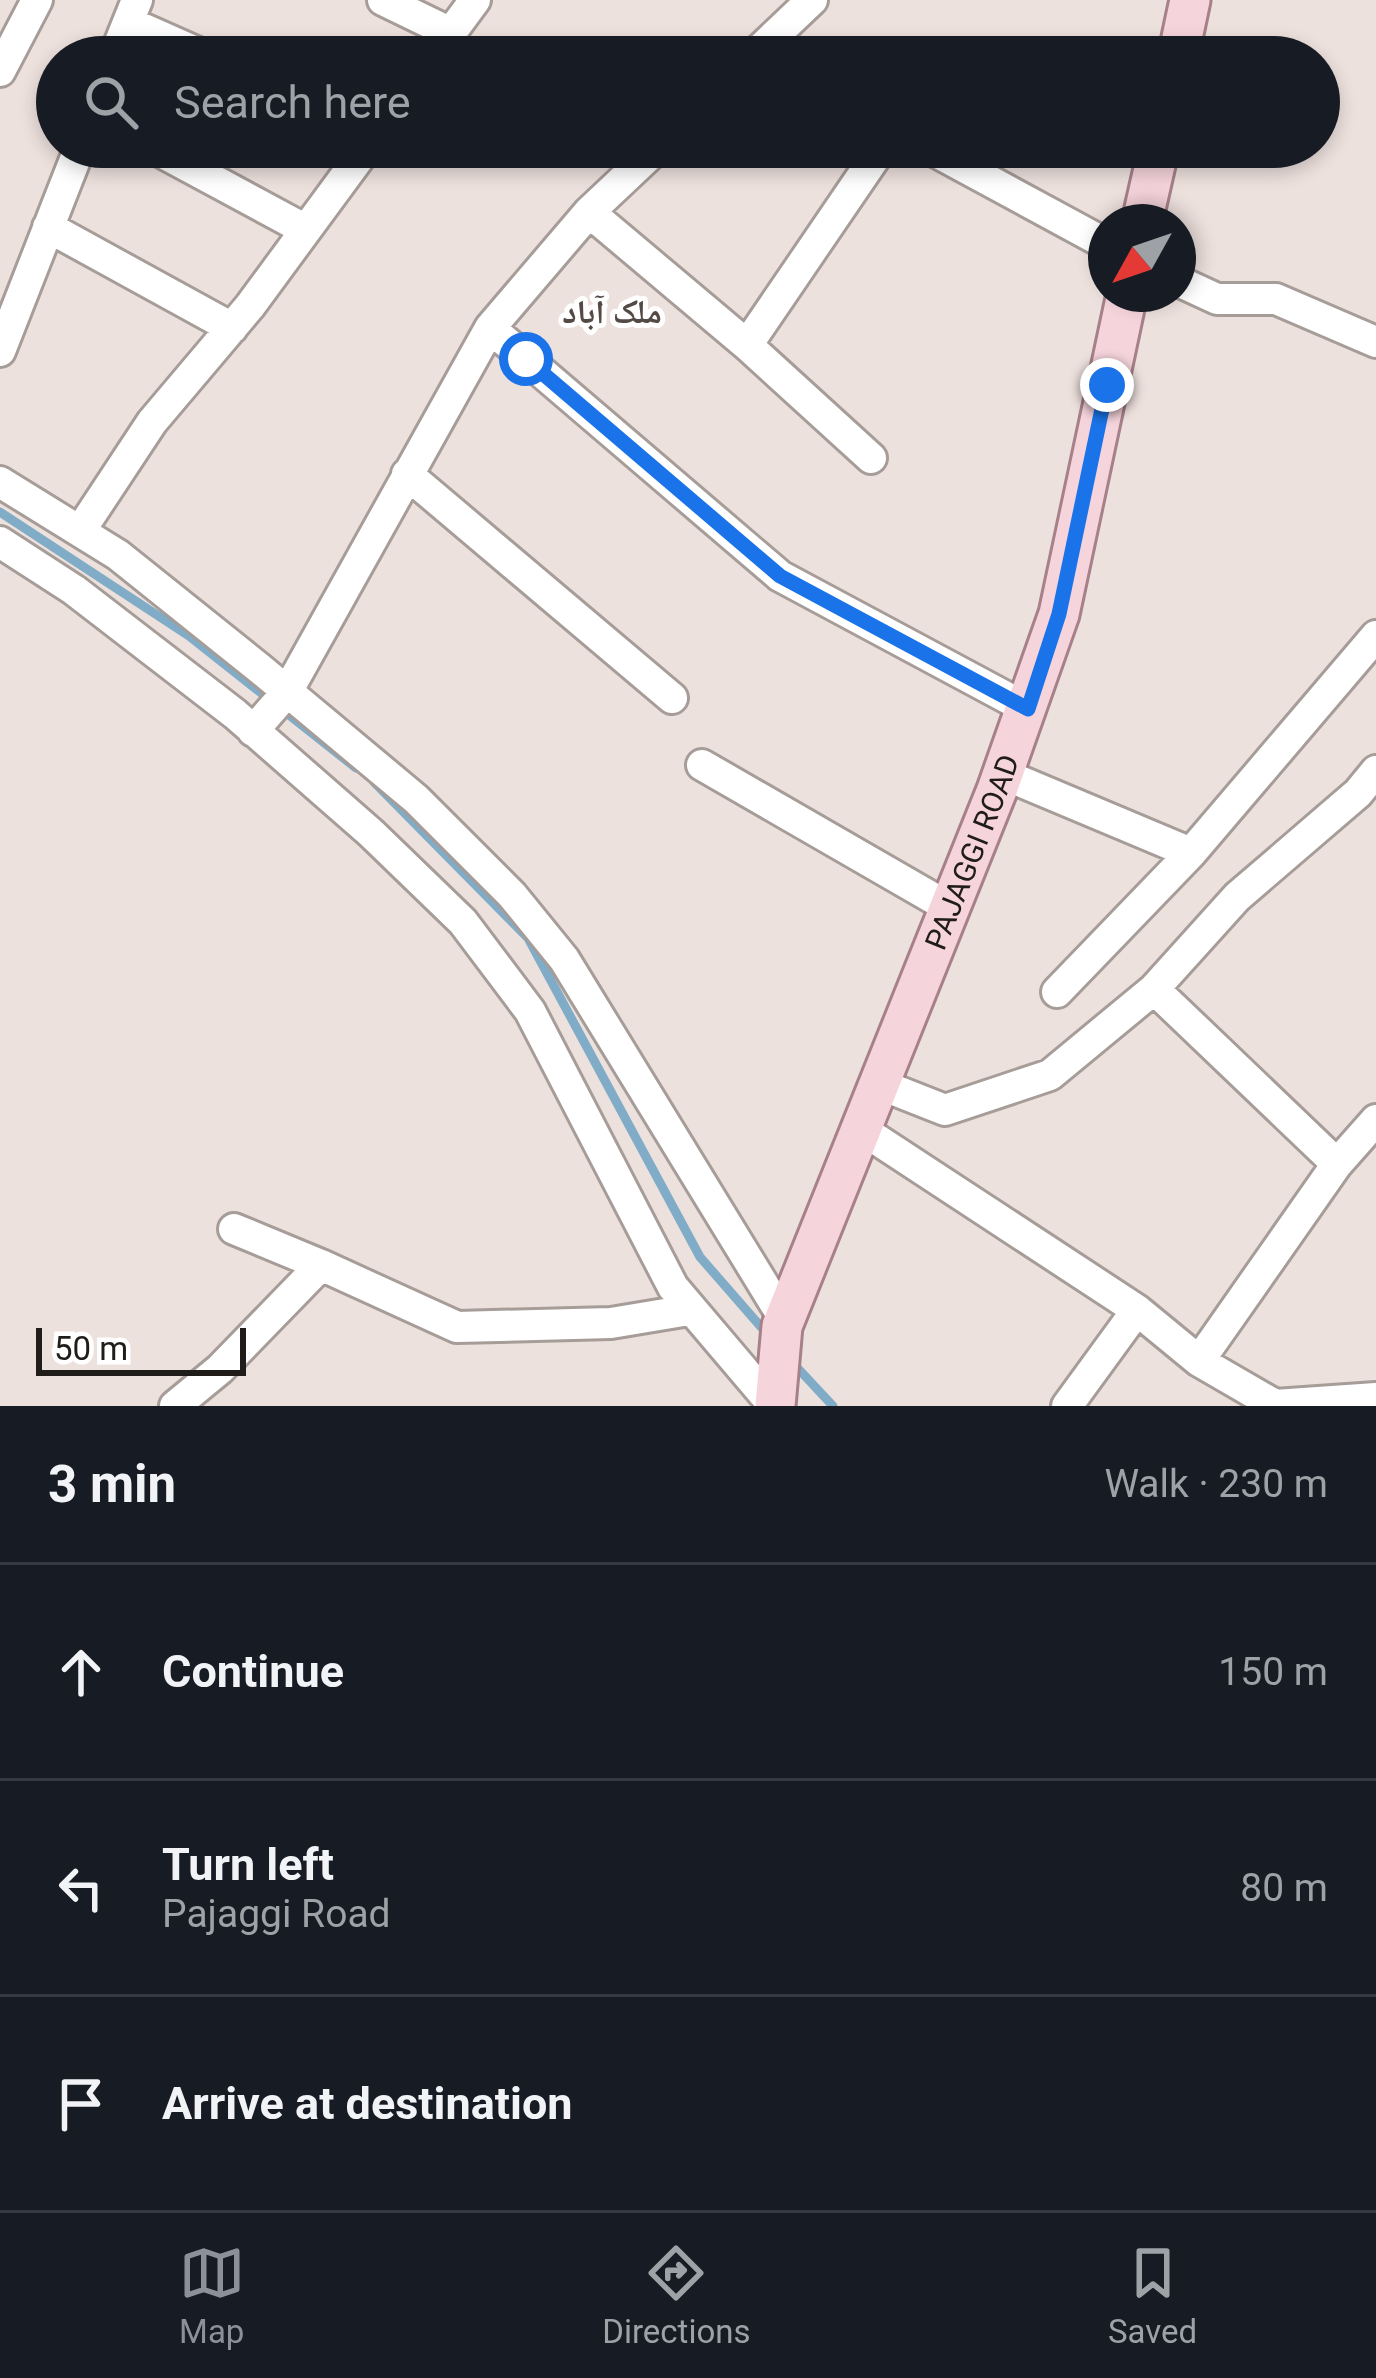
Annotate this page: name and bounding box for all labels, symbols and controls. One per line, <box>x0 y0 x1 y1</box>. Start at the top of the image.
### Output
search box <box>36 36 1340 168</box>
icon: search <box>78 69 144 135</box>
text: Search here <box>174 76 411 129</box>
north arrow <box>1088 204 1196 312</box>
district label: ملک آباد <box>562 292 662 331</box>
route start <box>499 332 553 386</box>
route end <box>1080 358 1134 412</box>
street label: PAJAGGI ROAD <box>917 750 1026 954</box>
scale bar <box>36 1322 246 1375</box>
text: 50 m <box>54 1329 128 1368</box>
text: 3 min <box>48 1455 176 1514</box>
text: Walk · 230 m <box>1104 1461 1328 1507</box>
icon: ahead <box>48 1639 114 1705</box>
text: Continue <box>162 1645 344 1698</box>
text: 150 m <box>1218 1649 1328 1695</box>
text: Turn left <box>162 1838 334 1891</box>
icon: left <box>48 1855 114 1921</box>
text: 80 m <box>1240 1865 1328 1911</box>
text: Pajaggi Road <box>162 1891 391 1937</box>
icon: arrive <box>48 2071 114 2137</box>
text: Arrive at destination <box>162 2077 573 2130</box>
tab: Map <box>179 2240 245 2351</box>
tab: Directions <box>602 2240 751 2351</box>
tab: Saved <box>1108 2240 1197 2351</box>

